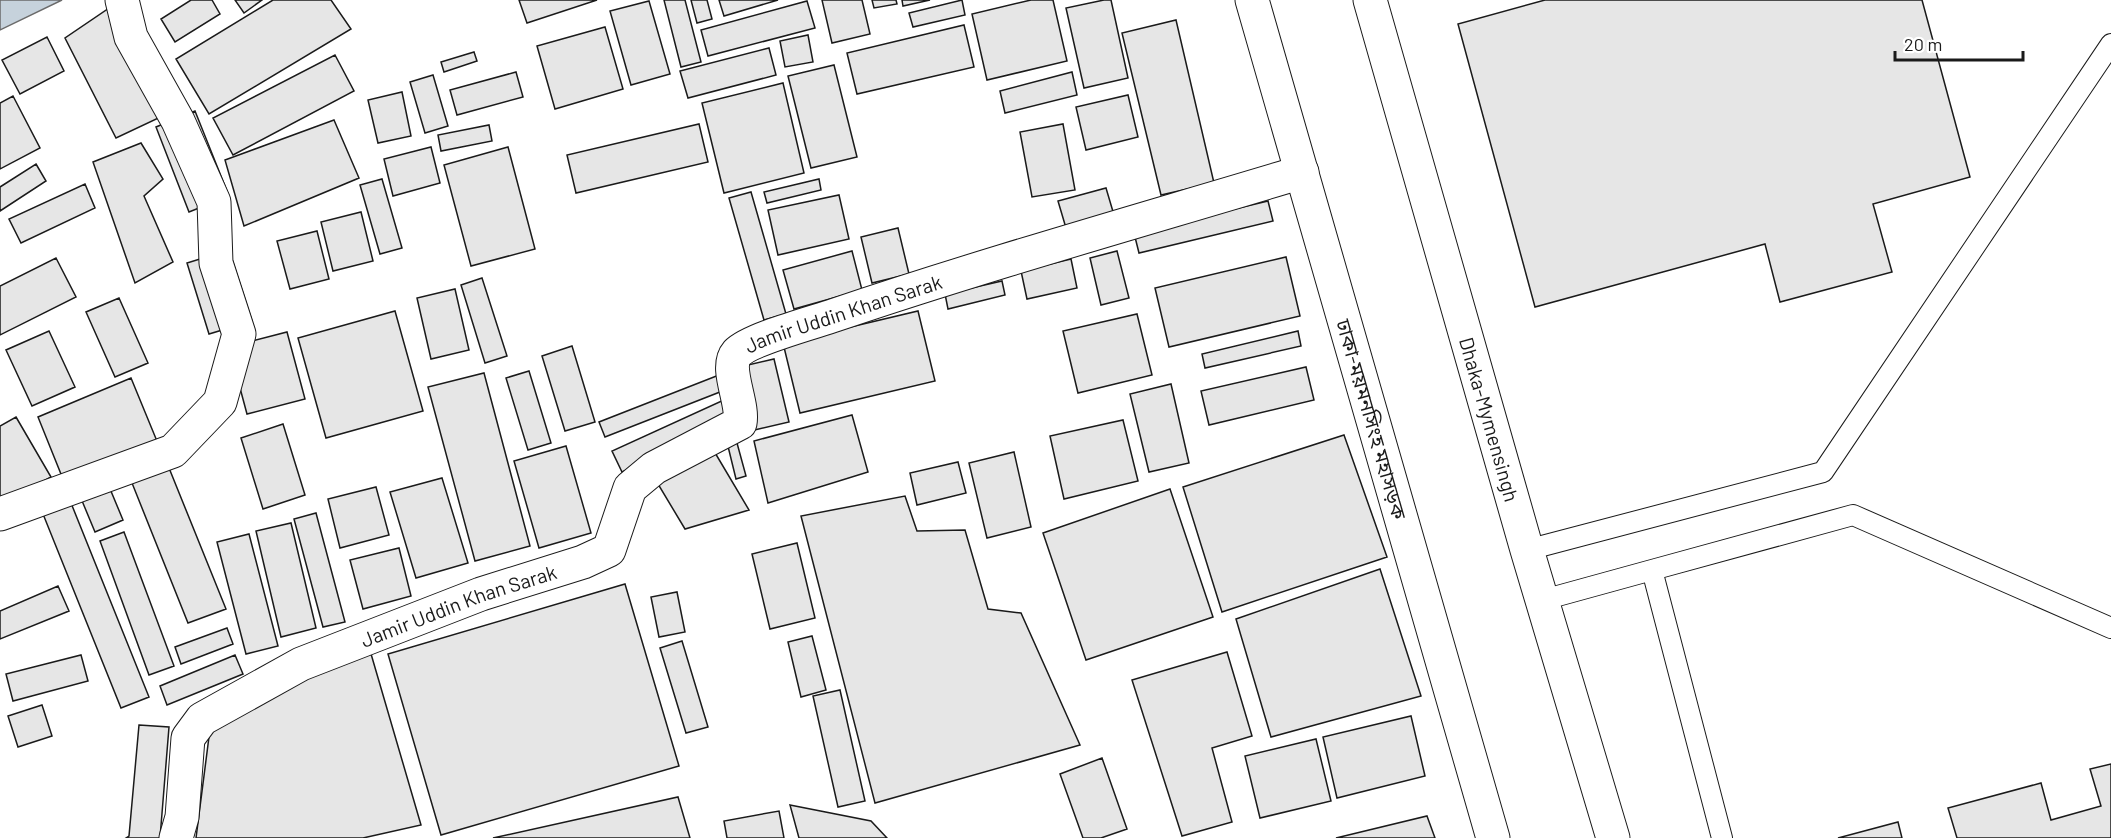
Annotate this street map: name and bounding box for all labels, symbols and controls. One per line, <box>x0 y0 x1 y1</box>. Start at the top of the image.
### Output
scale bar <box>1895 24 2022 62</box>
text: 20 m <box>1904 33 1942 55</box>
street label: Jamir Uddin Khan Sarak <box>740 269 945 357</box>
street label: ঢাকা-ময়মনসিংহ মহাসড়ক <box>1332 315 1412 523</box>
street label: Dhaka-Mymensingh <box>1455 334 1525 504</box>
street label: Jamir Uddin Khan Sarak <box>357 559 559 652</box>

